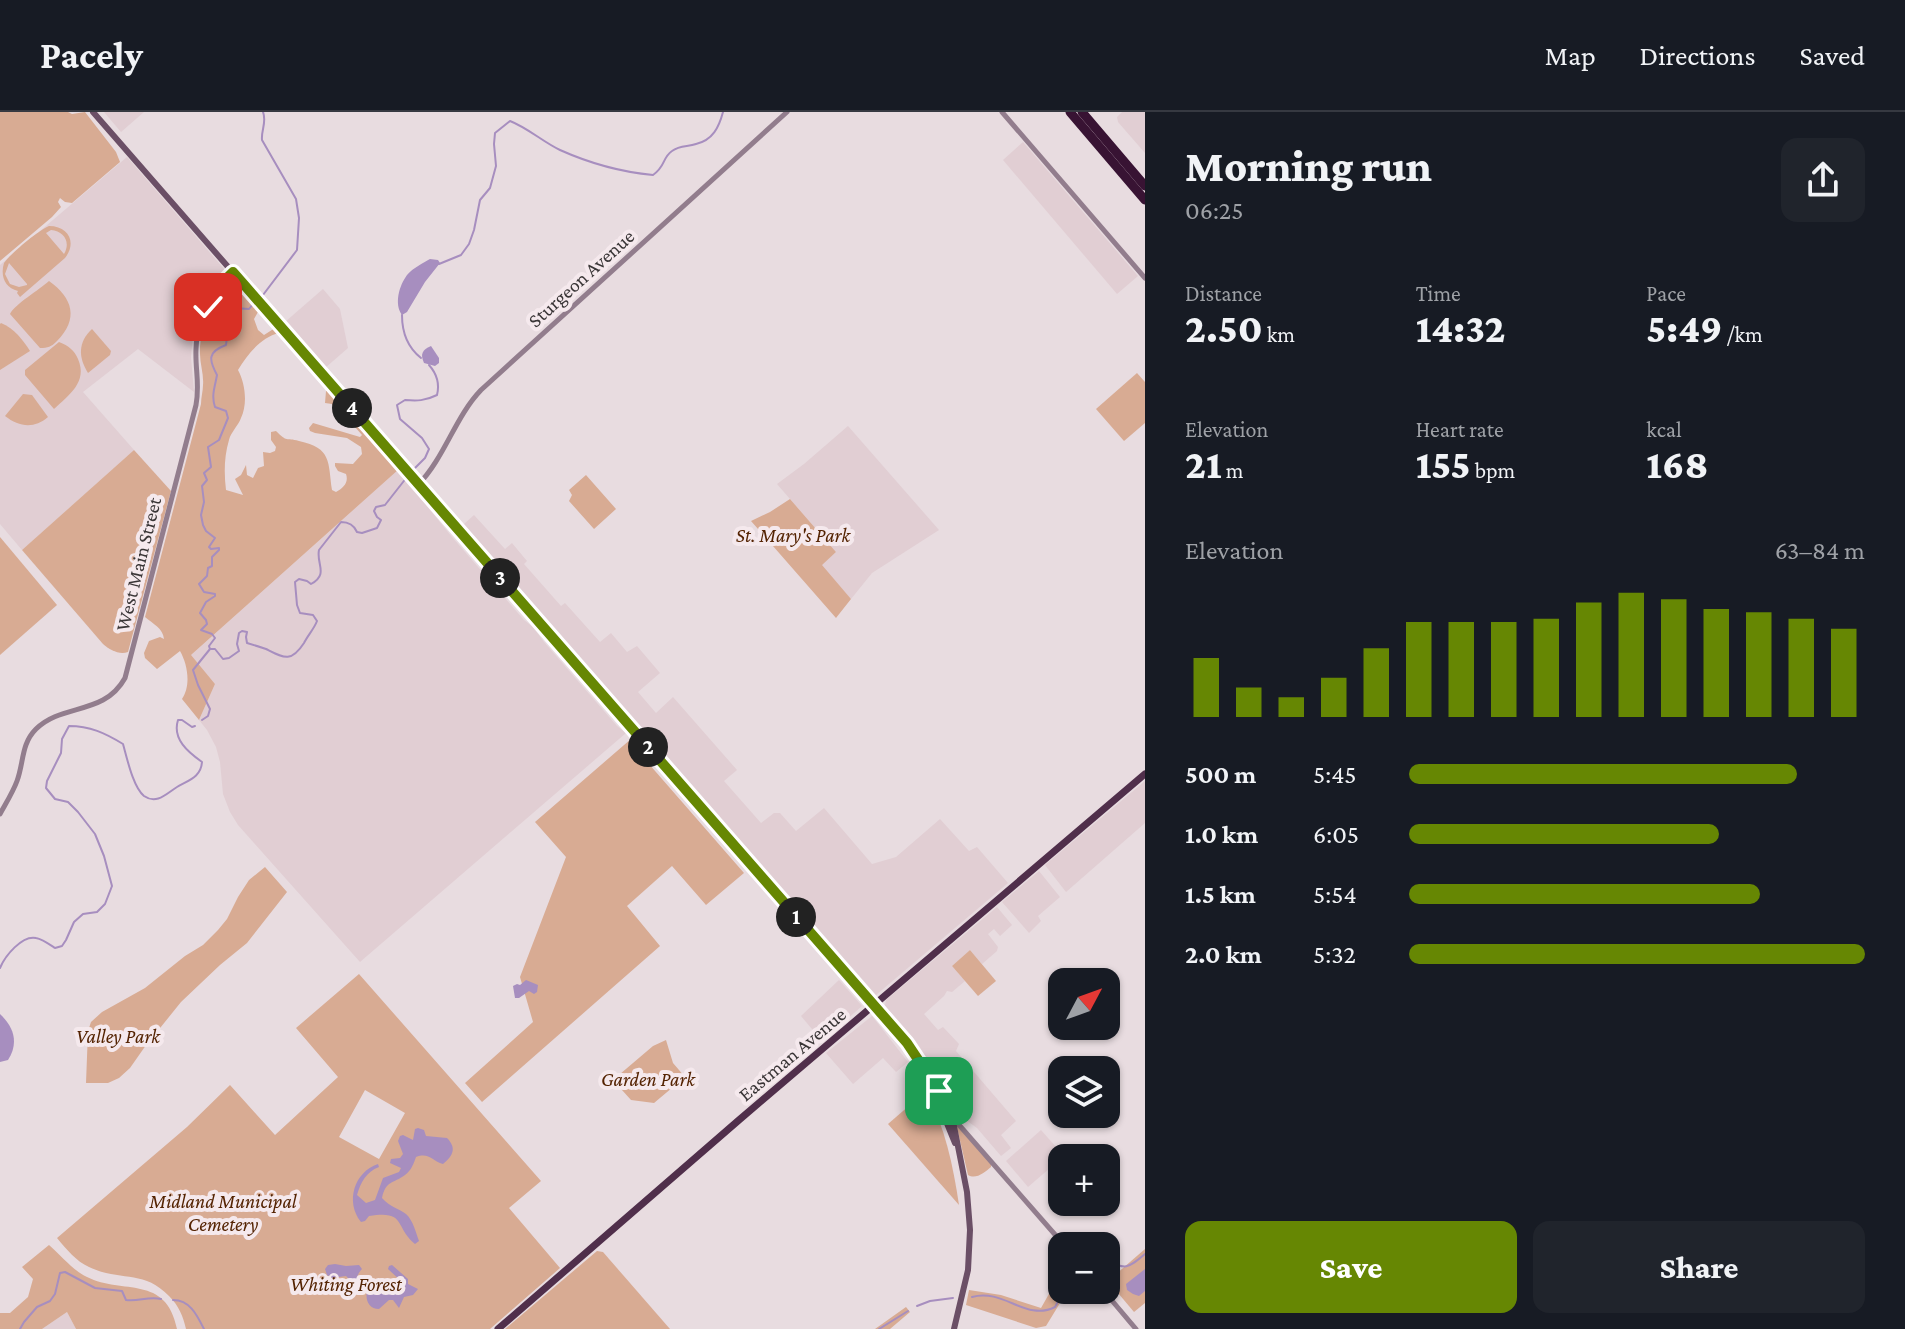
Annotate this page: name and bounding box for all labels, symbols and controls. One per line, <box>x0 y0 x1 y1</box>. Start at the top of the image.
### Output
text: Pacely <box>40 34 143 76</box>
text: Map <box>1545 40 1596 71</box>
text: Directions <box>1640 40 1755 71</box>
text: Saved <box>1799 40 1865 71</box>
button: share <box>1781 138 1865 222</box>
text: Morning run <box>1185 142 1432 190</box>
text: 06:25 <box>1185 196 1244 225</box>
street label: Sturgeon Avenue <box>523 225 639 332</box>
pin <box>174 273 242 341</box>
text: Distance <box>1185 281 1262 306</box>
text: Time <box>1416 281 1461 306</box>
text: Pace <box>1646 281 1686 306</box>
icon: check <box>186 285 230 329</box>
text: 2.50 <box>1185 306 1263 351</box>
text: 14:32 <box>1416 306 1505 351</box>
text: 5:49 <box>1646 306 1722 351</box>
text: km <box>1263 322 1295 347</box>
text: /km <box>1722 322 1763 347</box>
pin: 4 <box>332 388 372 428</box>
text: 4 <box>346 395 358 420</box>
text: Elevation <box>1185 417 1268 442</box>
text: Heart rate <box>1416 417 1504 442</box>
text: kcal <box>1646 417 1682 442</box>
text: 21 <box>1185 442 1222 487</box>
text: 155 <box>1416 442 1471 487</box>
text: 168 <box>1646 442 1708 487</box>
text: m <box>1222 458 1243 483</box>
text: bpm <box>1471 458 1515 483</box>
street label: West Main Street <box>111 495 165 633</box>
park label: St. Mary's Park <box>736 524 851 547</box>
text: Elevation <box>1185 536 1283 565</box>
text: 63–84 m <box>1775 536 1865 565</box>
pin: 3 <box>480 558 520 598</box>
text: 3 <box>495 565 505 590</box>
pin: 2 <box>628 727 668 767</box>
text: 2 <box>642 734 654 759</box>
text: 500 m <box>1185 760 1256 789</box>
text: 5:45 <box>1313 760 1357 789</box>
text: 1.0 km <box>1185 820 1258 849</box>
text: 6:05 <box>1313 820 1359 849</box>
text: 1.5 km <box>1185 880 1256 909</box>
text: 5:54 <box>1313 880 1357 909</box>
pin: 1 <box>776 897 816 937</box>
text: 1 <box>792 904 800 929</box>
text: 2.0 km <box>1185 940 1262 969</box>
text: 5:32 <box>1313 940 1356 969</box>
north arrow <box>1048 968 1120 1040</box>
map controls <box>1048 968 1120 1304</box>
street label: Eastman Avenue <box>734 1003 850 1105</box>
park label: Valley Park <box>76 1025 161 1048</box>
button: layers <box>1048 1056 1120 1128</box>
pin <box>905 1057 973 1125</box>
park label: Garden Park <box>601 1068 696 1090</box>
icon: arrive <box>917 1069 961 1113</box>
button: + <box>1048 1144 1120 1216</box>
park label: Midland Municipal Cemetery <box>148 1190 298 1236</box>
button: Save <box>1185 1221 1517 1313</box>
button: Share <box>1533 1221 1865 1313</box>
button: − <box>1048 1232 1120 1304</box>
park label: Whiting Forest <box>290 1273 403 1296</box>

